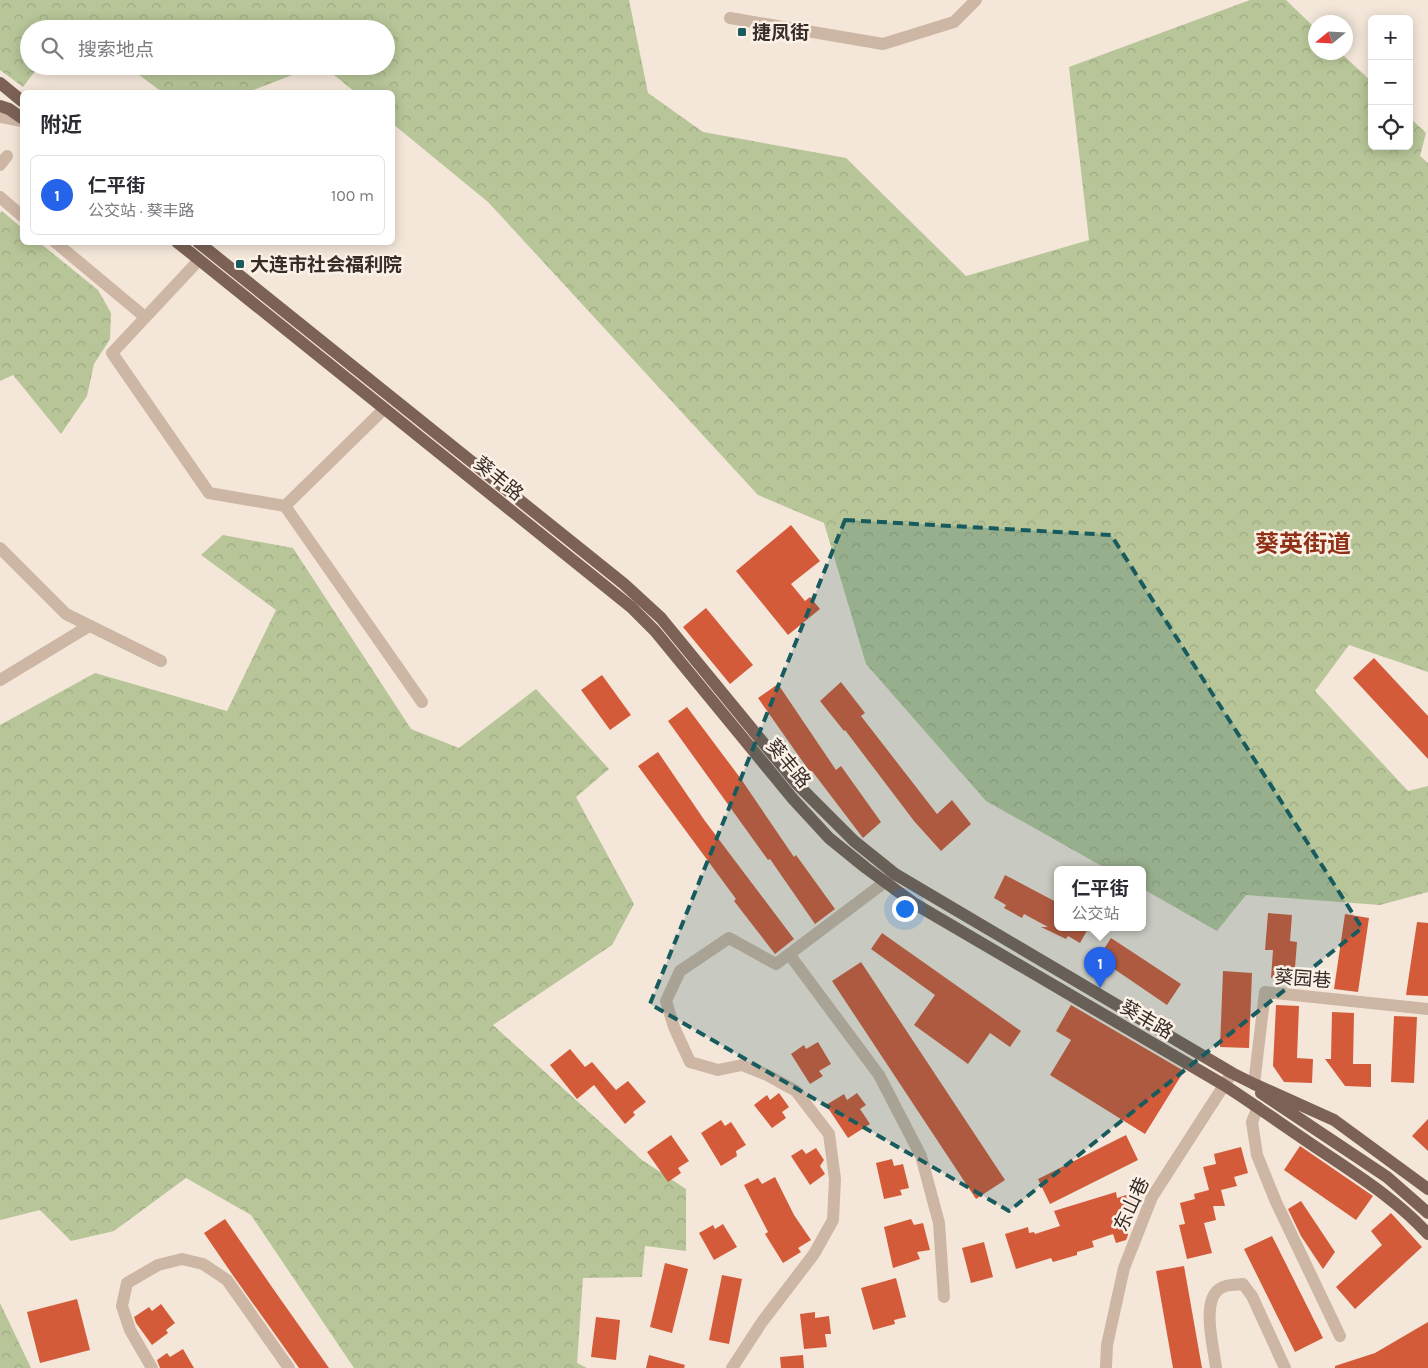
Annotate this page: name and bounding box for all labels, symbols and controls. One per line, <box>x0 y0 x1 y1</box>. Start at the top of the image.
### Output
north arrow <box>1308 15 1353 60</box>
map controls <box>1368 15 1413 150</box>
button: + <box>1368 15 1413 60</box>
search box <box>20 20 395 75</box>
place label: 捷凤街 <box>752 22 809 44</box>
marker: 捷凤街 <box>736 26 748 38</box>
icon: search <box>38 34 66 62</box>
text: 搜索地点 <box>78 39 154 61</box>
button: − <box>1368 60 1413 105</box>
button: locate <box>1368 105 1413 150</box>
text: 附近 <box>40 113 82 137</box>
text: 仁平街 <box>88 175 145 197</box>
text: 1 <box>54 186 60 205</box>
text: 100 m <box>331 186 374 205</box>
text: 公交站 · 葵丰路 <box>88 201 194 220</box>
place label: 大连市社会福利院 <box>250 254 402 276</box>
marker: 大连市社会福利院 <box>234 258 246 270</box>
street label: 葵丰路 <box>469 452 527 505</box>
district label: 葵英街道 <box>1255 530 1351 558</box>
street label: 葵丰路 <box>761 735 815 793</box>
popup <box>1054 866 1146 931</box>
text: 仁平街 <box>1071 878 1129 900</box>
your location <box>892 896 918 922</box>
text: 公交站 <box>1071 904 1120 923</box>
pin: 1 <box>1084 947 1116 988</box>
street label: 葵园巷 <box>1274 966 1332 992</box>
street label: 葵丰路 <box>1116 996 1177 1044</box>
street label: 东山巷 <box>1110 1174 1154 1235</box>

